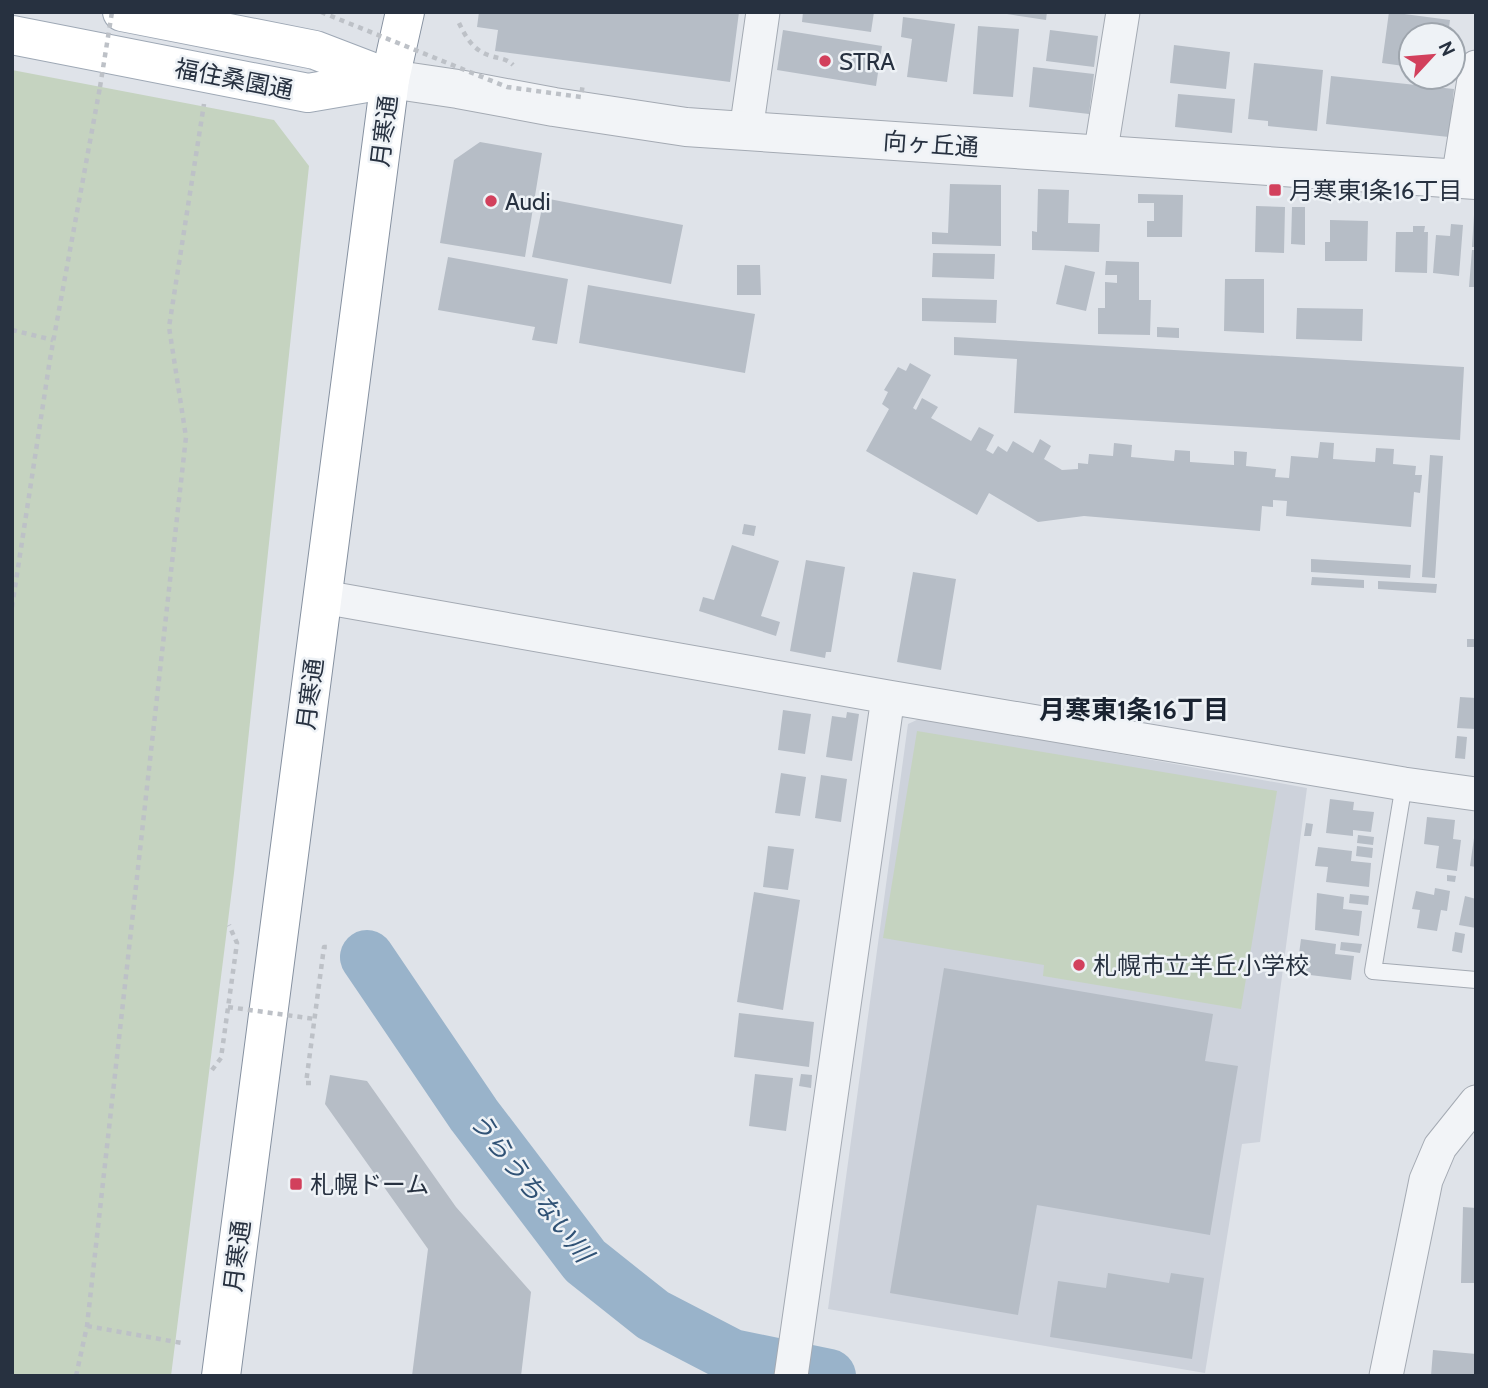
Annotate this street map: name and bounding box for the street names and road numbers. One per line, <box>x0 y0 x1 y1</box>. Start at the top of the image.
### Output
street label: 福住桑園通 <box>172 53 296 105</box>
street label: 月寒通 <box>365 94 403 168</box>
street label: 向ヶ丘通 <box>882 126 980 162</box>
street label: 月寒通 <box>291 657 329 731</box>
street label: 月寒通 <box>218 1219 256 1293</box>

